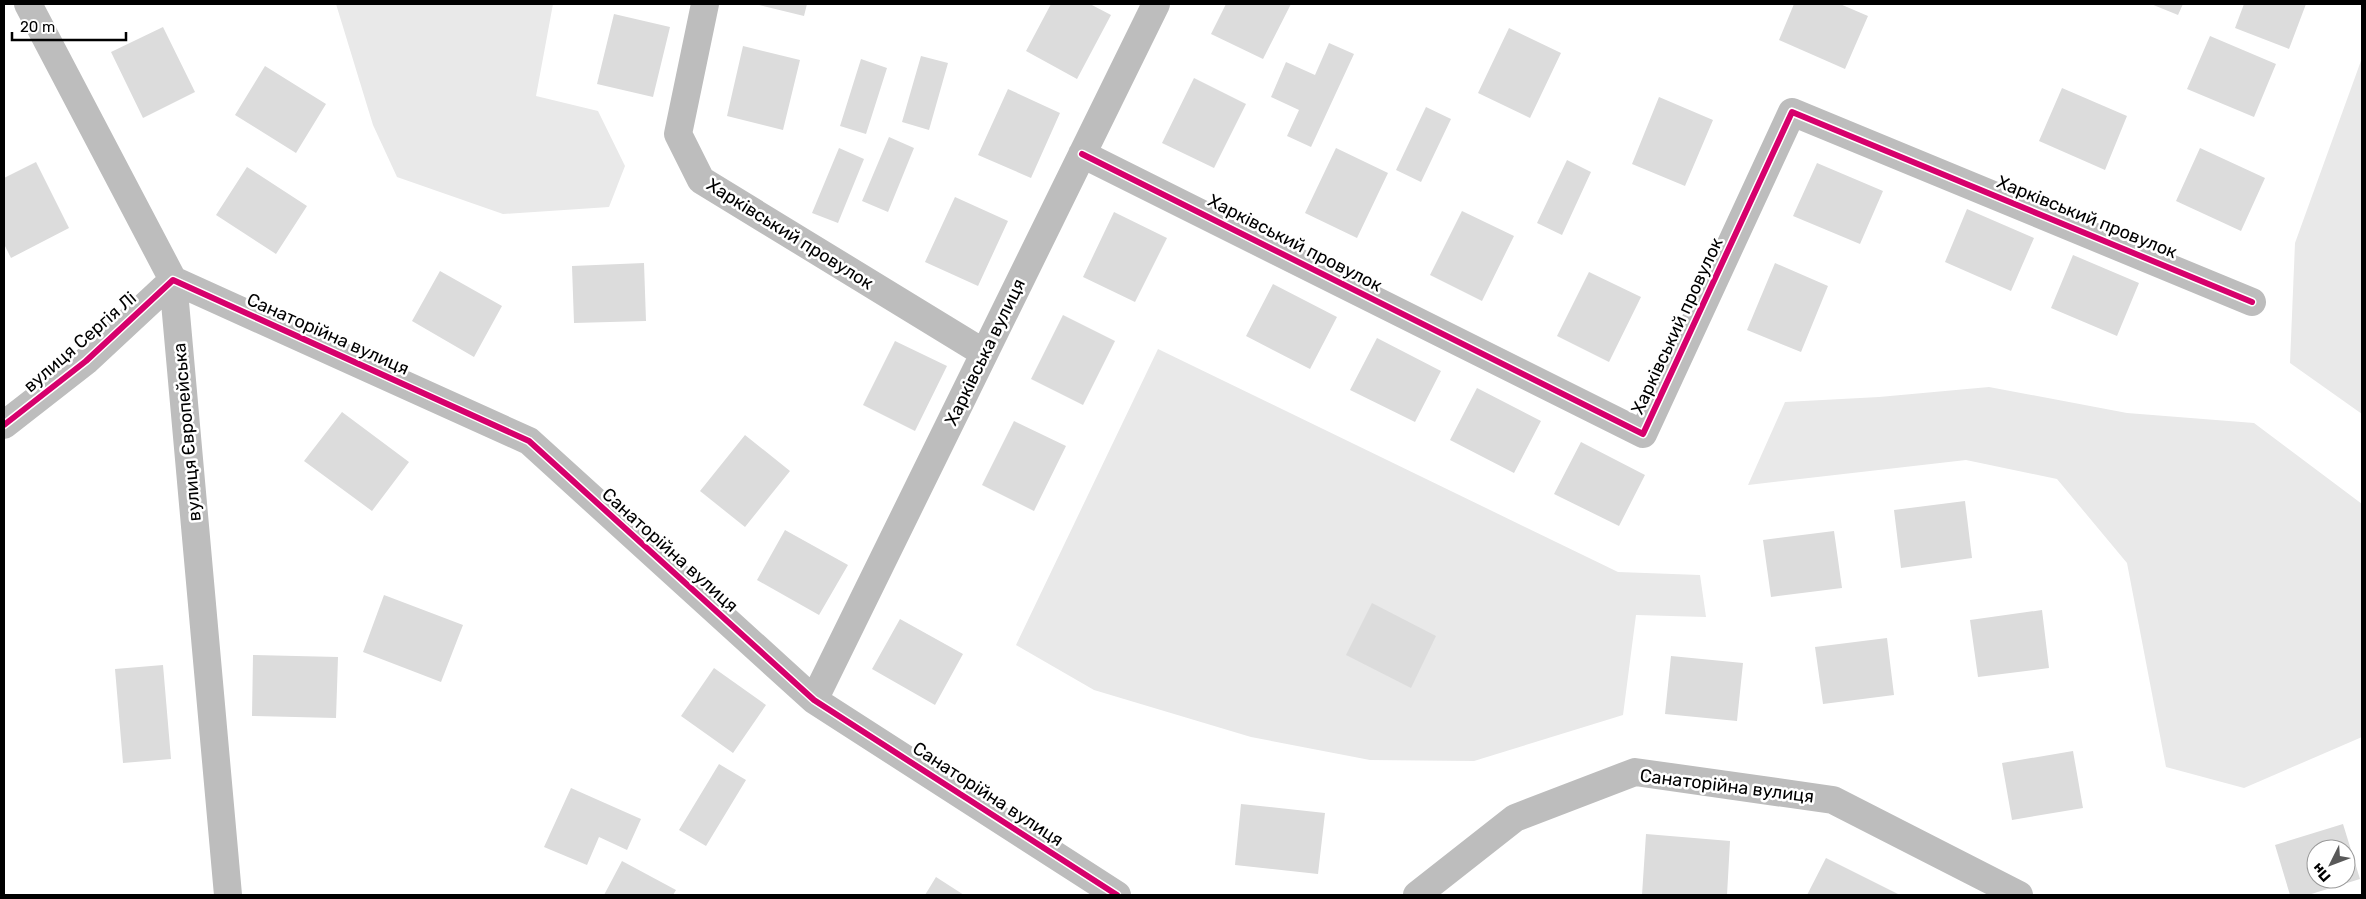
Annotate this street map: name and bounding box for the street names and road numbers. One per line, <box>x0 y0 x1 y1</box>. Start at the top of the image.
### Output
street label: Харківський провулок <box>1994 171 2181 263</box>
street label: Харківський провулок <box>702 174 878 295</box>
street label: Харківський провулок <box>1204 189 1386 297</box>
street label: Харківський провулок <box>1626 234 1728 418</box>
street label: Харківська вулиця <box>940 275 1030 429</box>
street label: вулиця Сергія Лі <box>19 287 141 397</box>
street label: Санаторійна вулиця <box>243 288 413 380</box>
street label: вулиця Європейська <box>168 342 206 522</box>
street label: Санаторійна вулиця <box>597 483 743 617</box>
street label: Санаторійна вулиця <box>908 737 1068 851</box>
street label: Санаторійна вулиця <box>1639 764 1815 808</box>

